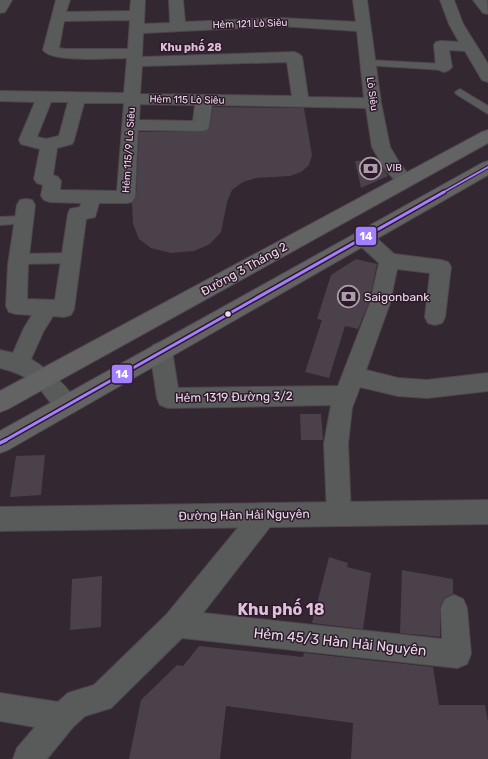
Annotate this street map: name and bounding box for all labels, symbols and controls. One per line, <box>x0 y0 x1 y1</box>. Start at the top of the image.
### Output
street label: Hẻm 121 Lò Siêu <box>212 17 288 31</box>
district label: Khu phố 28 <box>160 39 222 54</box>
street label: Lò Siêu <box>364 76 380 112</box>
street label: Hẻm 115 Lò Siêu <box>149 93 225 107</box>
street label: Hẻm 115/9 Lò Siêu <box>120 107 138 193</box>
bank icon: VIB <box>358 155 384 181</box>
place label: VIB <box>386 162 402 174</box>
line badge: 14 <box>355 226 377 246</box>
text: 14 <box>360 230 373 243</box>
street label: Đường 3 Tháng 2 <box>198 239 290 299</box>
bank icon: Saigonbank <box>335 284 361 310</box>
place label: Saigonbank <box>364 290 430 304</box>
unlabelled marker <box>223 309 233 319</box>
line badge: 14 <box>111 364 133 384</box>
text: 14 <box>116 368 129 381</box>
street label: Hẻm 1319 Đường 3/2 <box>175 389 293 405</box>
street label: Đường Hàn Hải Nguyên <box>178 507 310 523</box>
district label: Khu phố 18 <box>237 598 325 619</box>
street label: Hẻm 45/3 Hàn Hải Nguyên <box>253 624 427 660</box>

